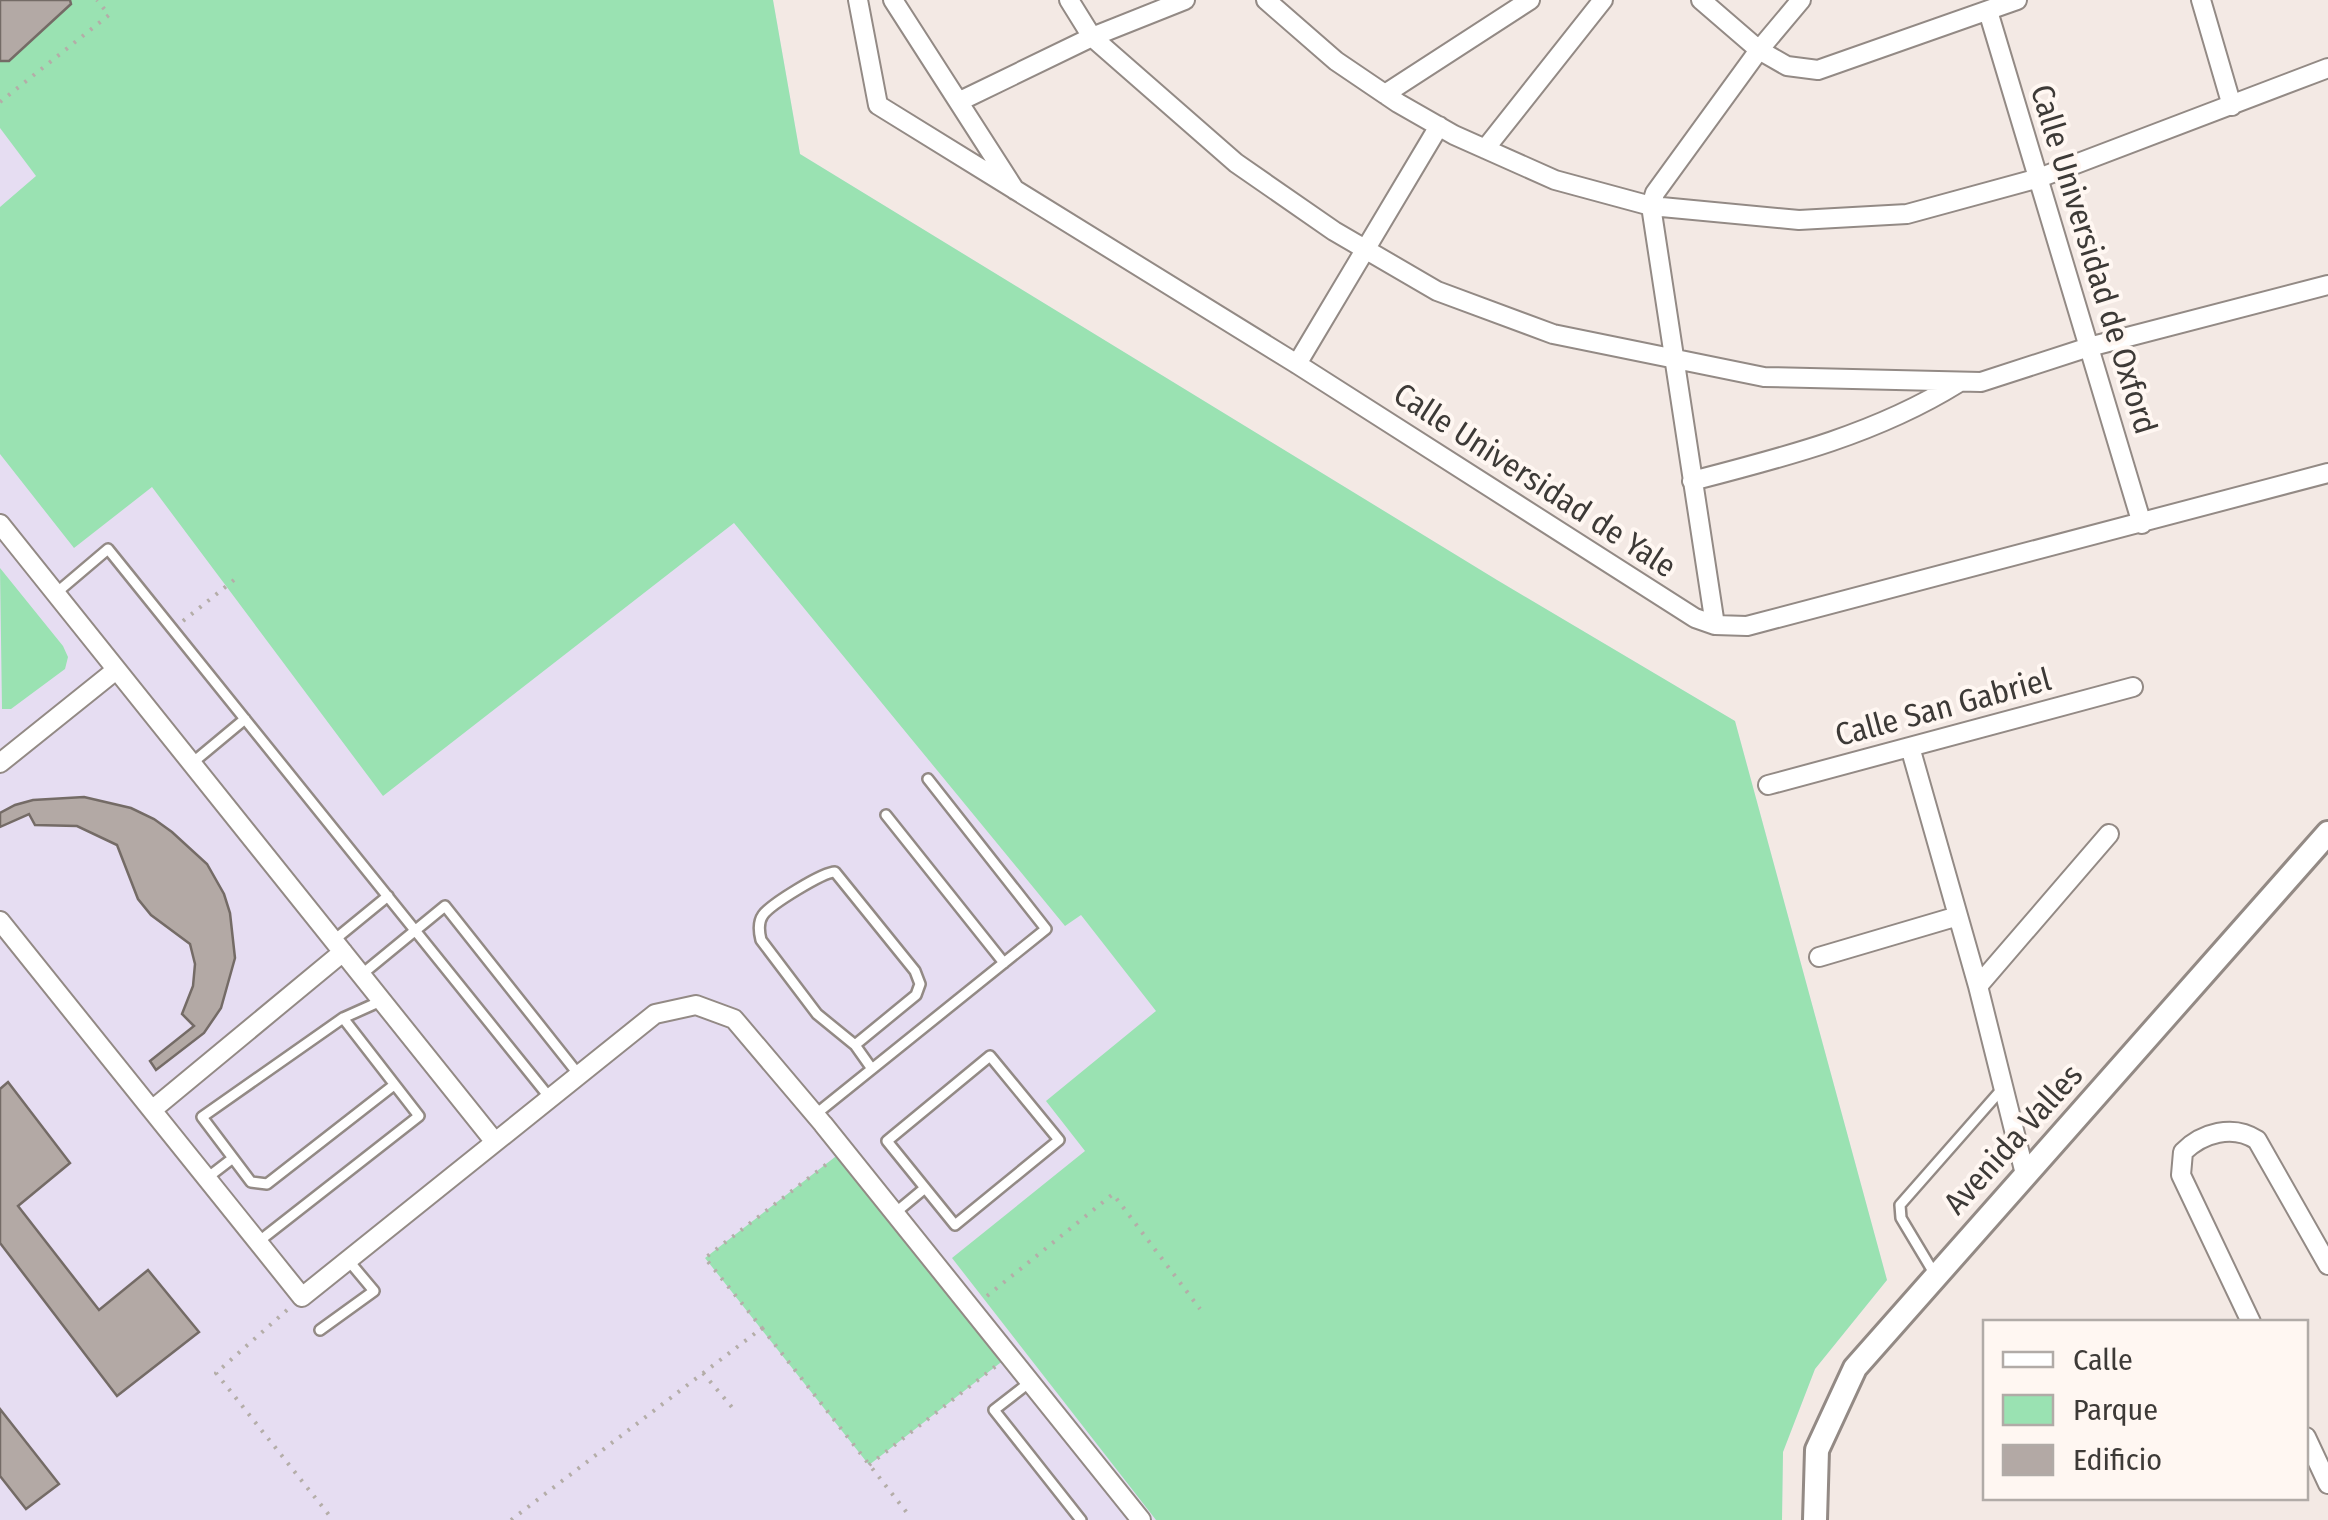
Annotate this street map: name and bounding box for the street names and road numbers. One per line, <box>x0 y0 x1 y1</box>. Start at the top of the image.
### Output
street label: Calle Universidad de Oxford <box>2023 80 2165 438</box>
street label: Calle Universidad de Yale <box>1387 375 1683 585</box>
street label: Calle San Gabriel <box>1831 660 2055 754</box>
street label: Avenida Valles <box>1936 1056 2090 1222</box>

